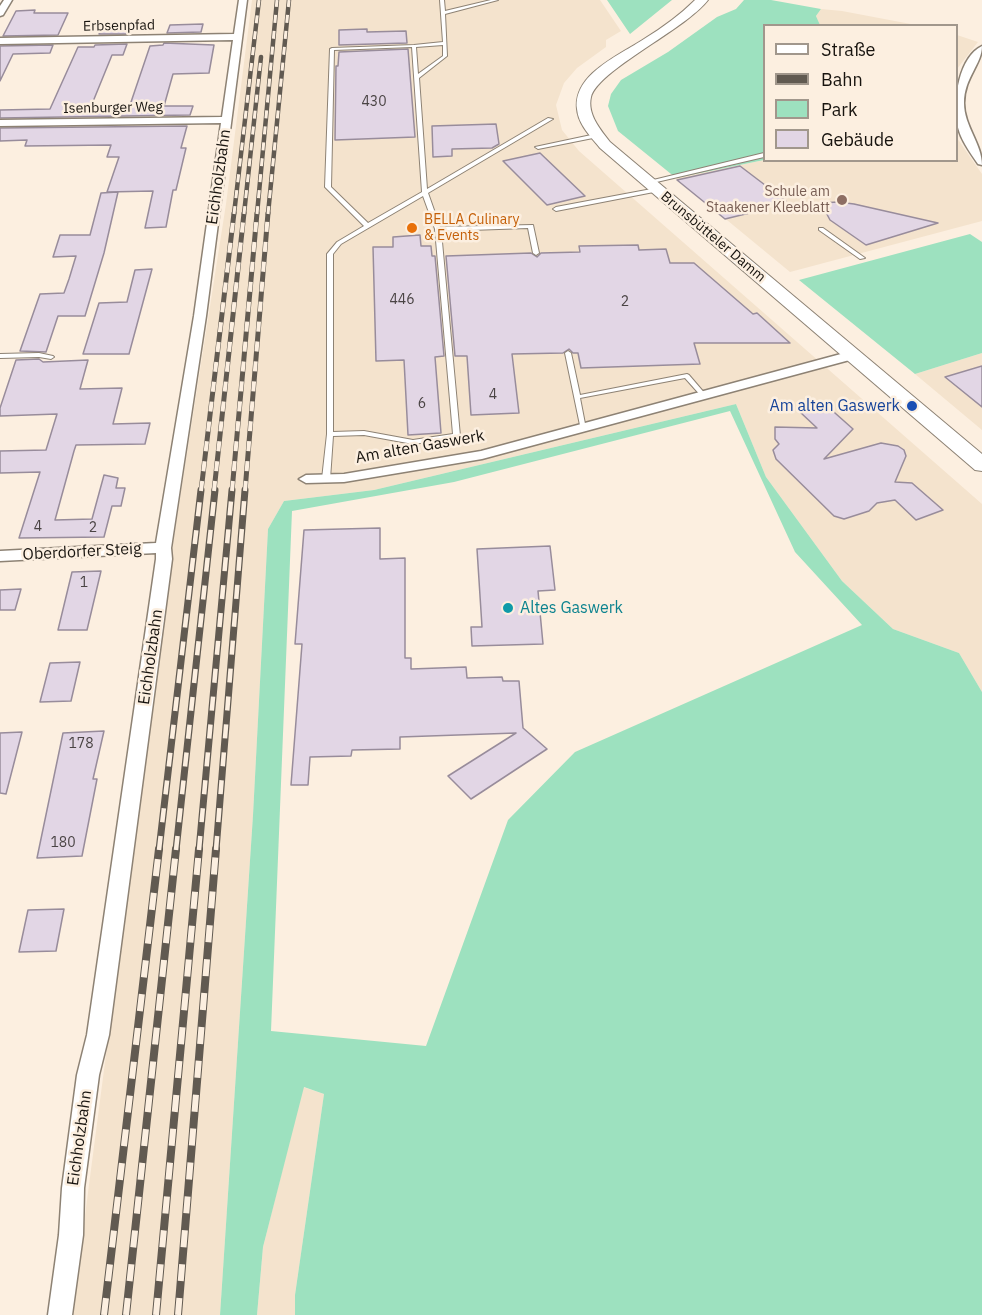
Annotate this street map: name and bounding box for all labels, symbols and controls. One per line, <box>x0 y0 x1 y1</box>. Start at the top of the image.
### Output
street label: Erbsenpfad <box>83 17 155 35</box>
legend <box>763 24 958 162</box>
text: Straße <box>821 38 875 61</box>
text: Bahn <box>821 68 863 91</box>
house number: 430 <box>361 94 387 110</box>
text: Park <box>821 98 857 121</box>
street label: Isenburger Weg <box>63 99 163 117</box>
street label: Eichholzbahn <box>203 128 235 226</box>
text: Gebäude <box>821 128 894 151</box>
place label: Schule am Staakener Kleeblatt <box>706 184 830 216</box>
street label: Brunsbütteler Damm <box>657 188 769 286</box>
marker: Schule am Staakener Kleeblatt <box>835 193 849 207</box>
place label: BELLA Culinary & Events <box>424 212 520 244</box>
marker: BELLA Culinary & Events <box>405 221 419 235</box>
house number: 446 <box>389 292 415 308</box>
house number: 2 <box>621 294 629 310</box>
house number: 4 <box>489 387 497 403</box>
house number: 6 <box>418 396 426 412</box>
place label: Am alten Gaswerk <box>769 396 900 416</box>
marker: Am alten Gaswerk <box>905 399 919 413</box>
street label: Am alten Gaswerk <box>354 426 486 468</box>
house number: 4 <box>34 519 42 535</box>
house number: 2 <box>89 520 97 536</box>
street label: Oberdorfer Steig <box>22 539 142 565</box>
house number: 1 <box>80 575 88 591</box>
place label: Altes Gaswerk <box>520 598 623 618</box>
marker: Altes Gaswerk <box>501 601 515 615</box>
street label: Eichholzbahn <box>135 608 167 706</box>
house number: 178 <box>68 736 94 752</box>
house number: 180 <box>50 835 76 851</box>
street label: Eichholzbahn <box>64 1089 96 1187</box>

